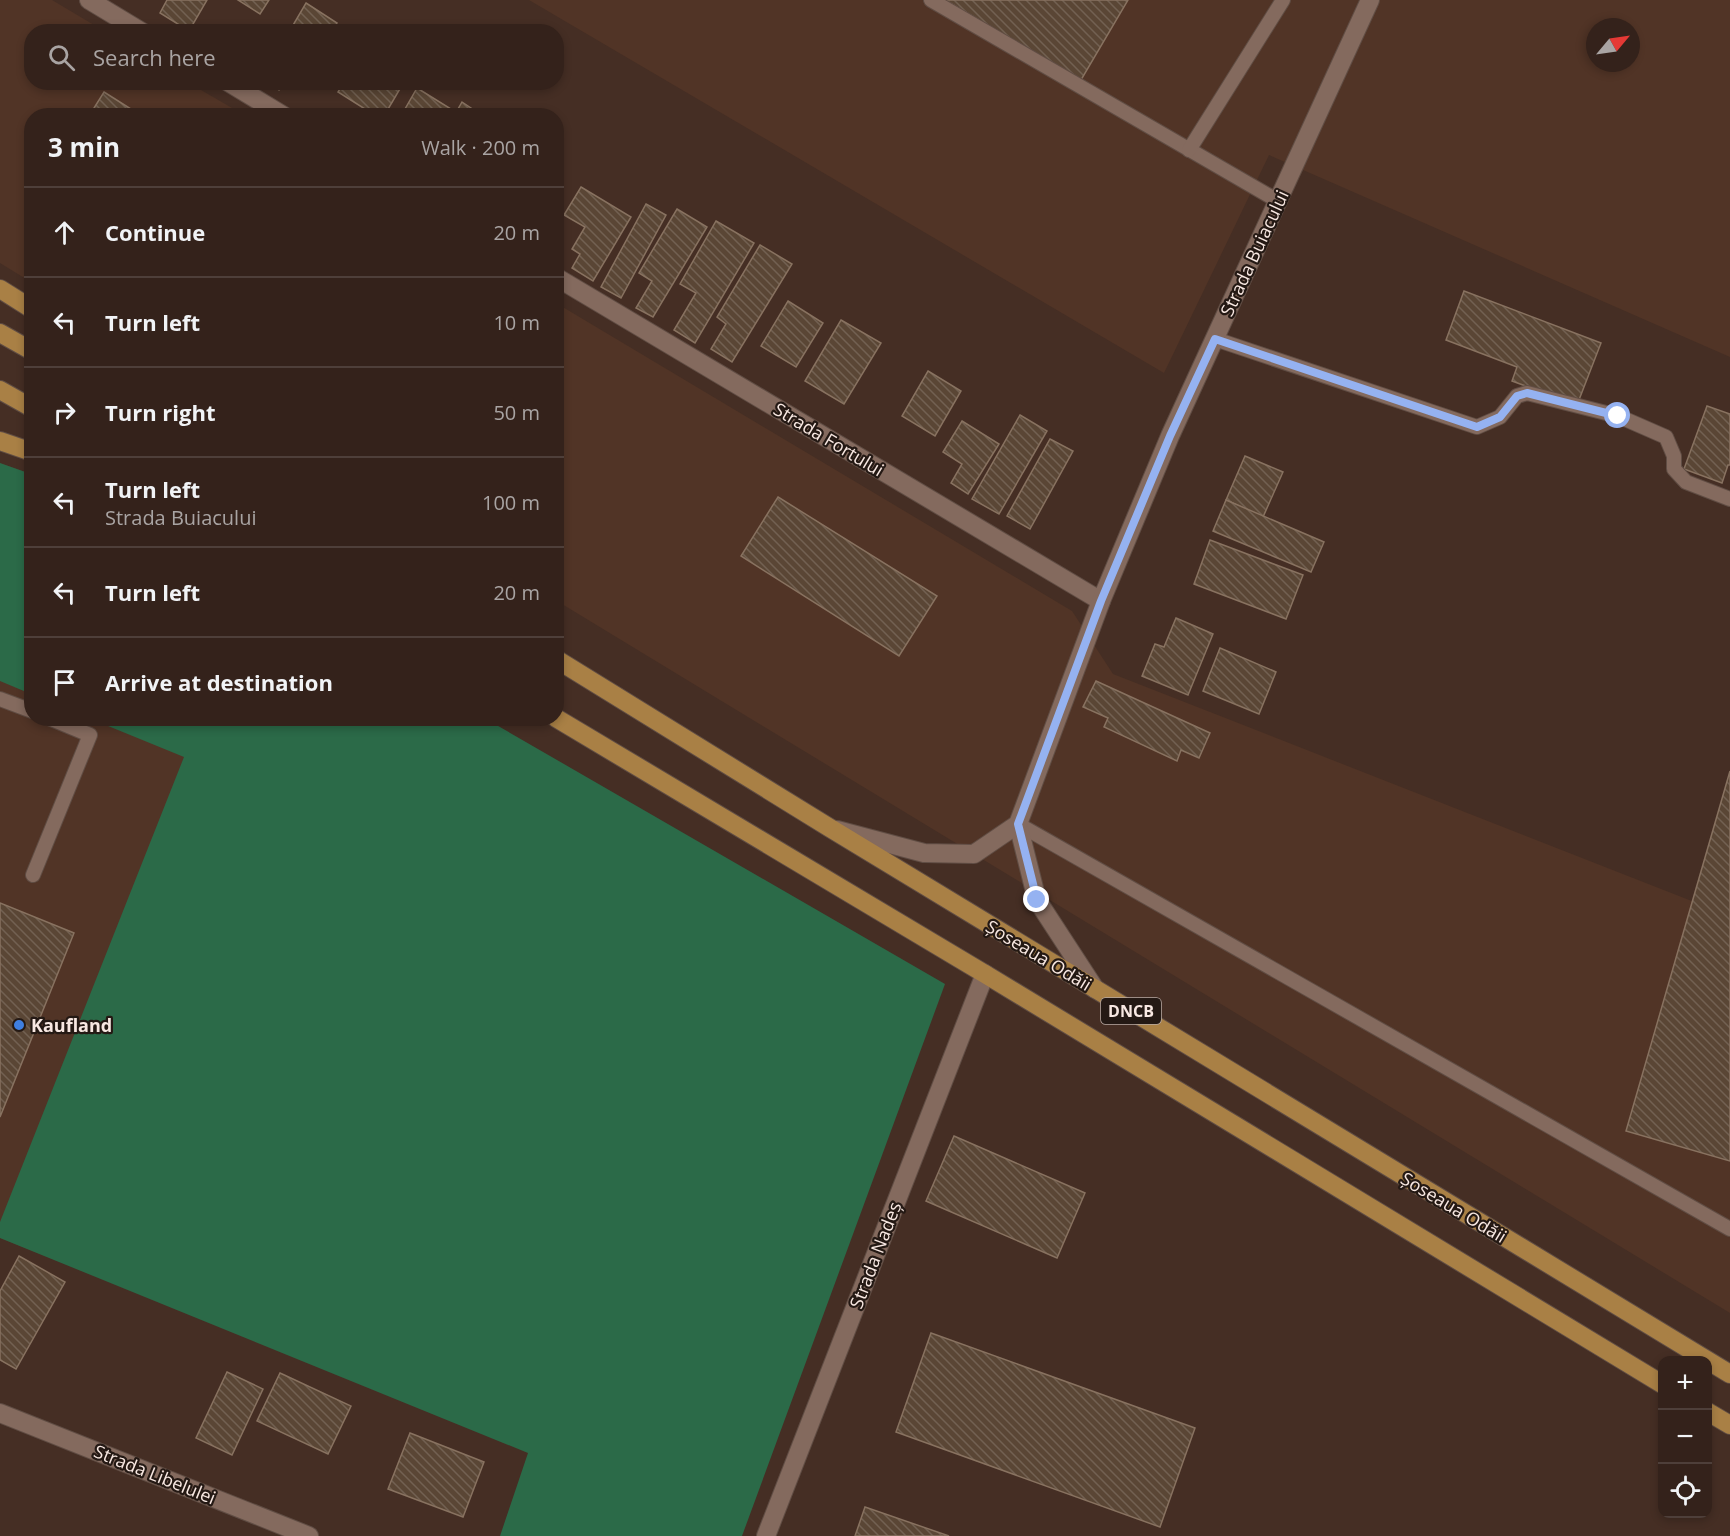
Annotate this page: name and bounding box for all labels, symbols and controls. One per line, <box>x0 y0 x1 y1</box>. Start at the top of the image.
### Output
north arrow <box>1586 18 1640 72</box>
search box <box>24 24 564 90</box>
icon: search <box>45 41 78 74</box>
text: Search here <box>93 42 216 72</box>
text: 3 min <box>48 129 120 165</box>
text: Walk · 200 m <box>421 134 540 161</box>
street label: Strada Buiacului <box>1214 186 1294 320</box>
icon: ahead <box>48 216 81 249</box>
text: Continue <box>105 217 205 247</box>
text: 20 m <box>493 219 540 246</box>
icon: left <box>48 306 81 339</box>
text: Turn left <box>105 307 200 337</box>
text: 10 m <box>493 309 540 336</box>
icon: right <box>48 396 81 429</box>
text: Turn right <box>105 397 216 427</box>
street label: Strada Fortului <box>770 397 888 481</box>
text: 50 m <box>493 399 540 426</box>
route start <box>1604 402 1630 428</box>
text: Turn left <box>105 474 200 504</box>
icon: left <box>48 486 81 519</box>
text: 100 m <box>482 489 540 516</box>
text: Strada Buiacului <box>105 504 256 531</box>
icon: left <box>48 576 81 609</box>
text: Turn left <box>105 577 200 607</box>
text: 20 m <box>493 579 540 606</box>
icon: arrive <box>48 666 81 699</box>
text: Arrive at destination <box>105 667 333 697</box>
route end <box>1023 886 1049 912</box>
street label: Șoseaua Odăii <box>982 914 1096 996</box>
road number: DNCB <box>1101 998 1161 1024</box>
place label: Kaufland <box>31 1013 112 1037</box>
marker: Kaufland <box>12 1018 26 1032</box>
street label: Șoseaua Odăii <box>1397 1166 1511 1248</box>
street label: Strada Nadeș <box>844 1198 906 1312</box>
map controls <box>1658 1356 1712 1518</box>
button: + <box>1658 1356 1712 1410</box>
button: − <box>1658 1410 1712 1464</box>
street label: Strada Libelulei <box>91 1439 219 1509</box>
button: locate <box>1658 1464 1712 1518</box>

